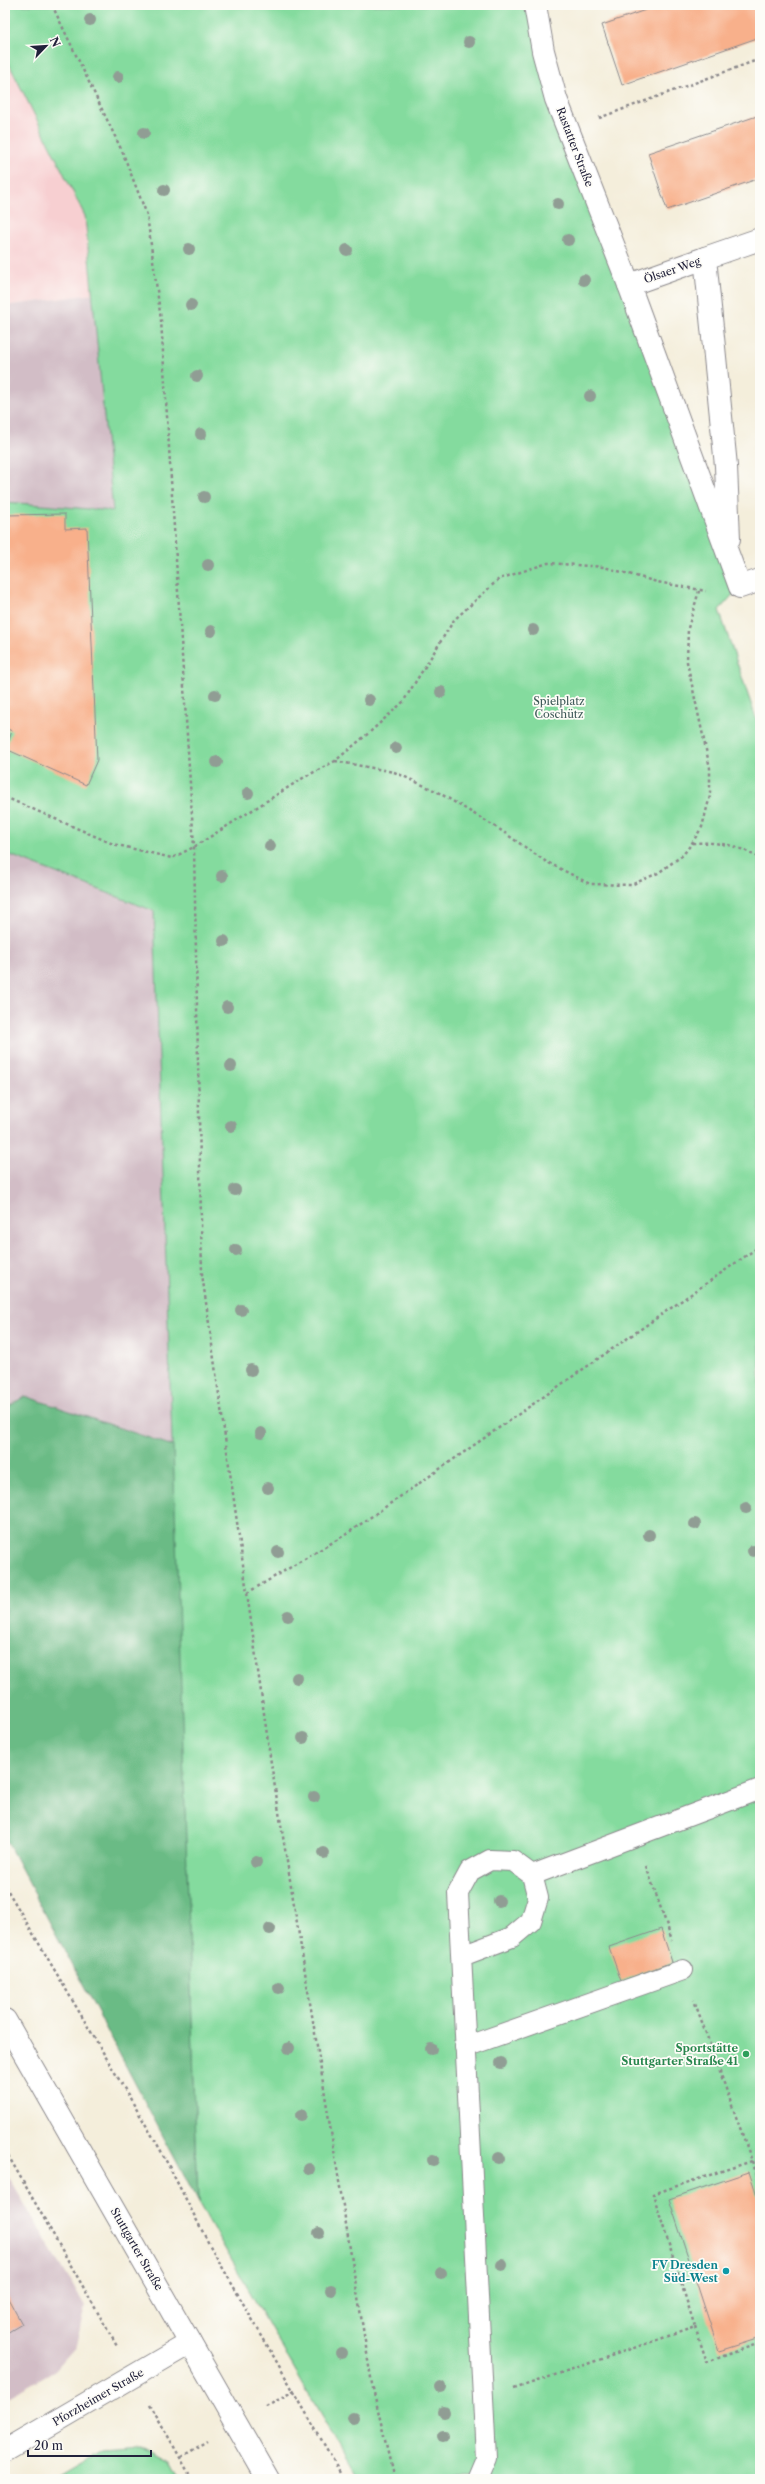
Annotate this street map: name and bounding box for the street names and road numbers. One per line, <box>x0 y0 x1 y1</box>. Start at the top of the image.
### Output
street label: Rastatter Straße <box>553 105 597 189</box>
street label: Ölsaer Weg <box>641 253 702 286</box>
street label: Stuttgarter Straße <box>108 2205 166 2293</box>
street label: Pforzheimer Straße <box>50 2365 146 2429</box>

